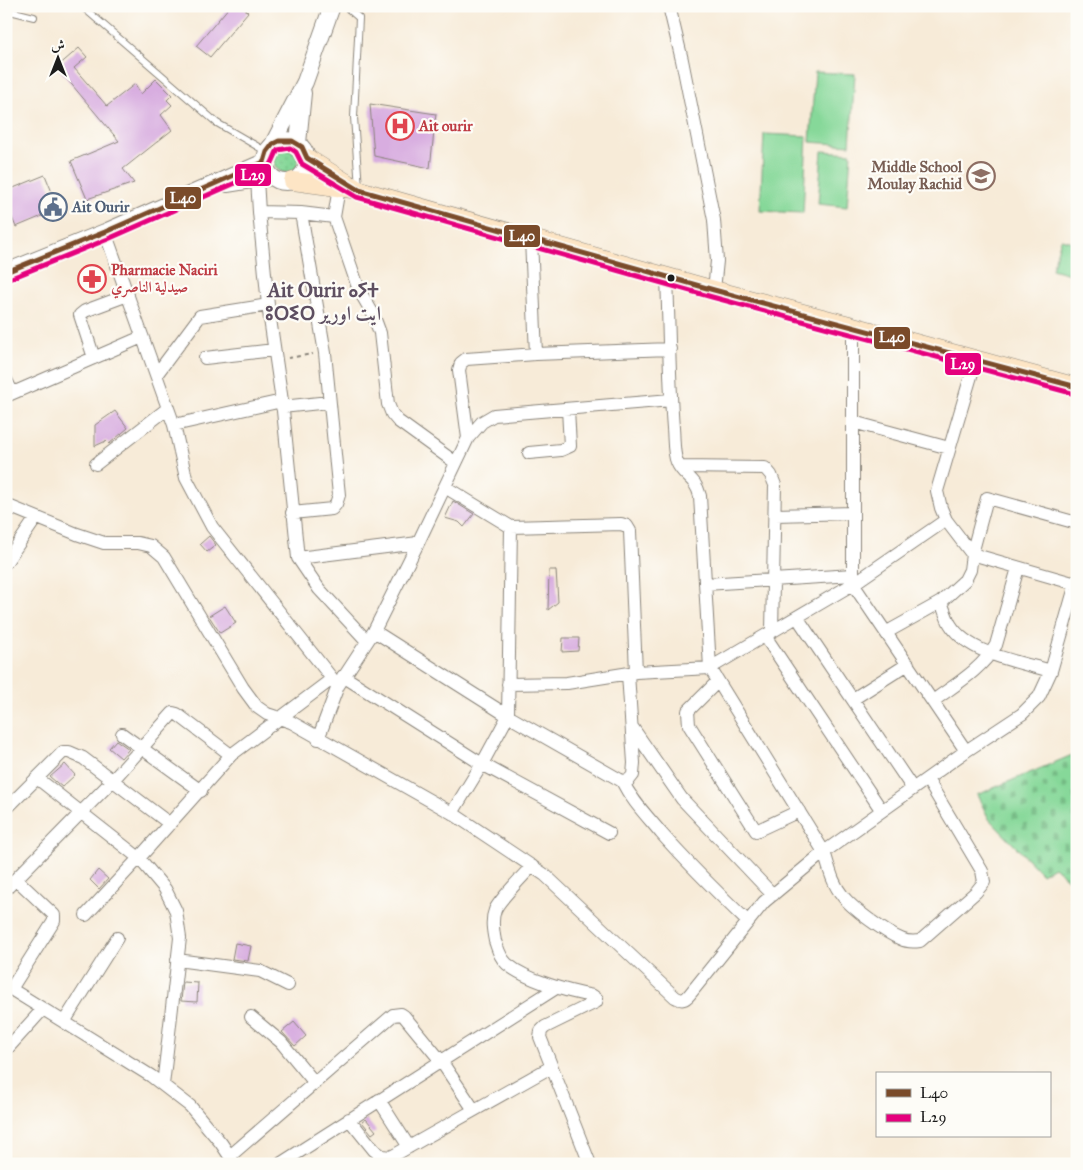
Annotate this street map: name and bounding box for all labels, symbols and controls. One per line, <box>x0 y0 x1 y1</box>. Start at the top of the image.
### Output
north arrow <box>32 32 82 82</box>
text: ش <box>51 37 65 54</box>
hospital icon: Ait ourir <box>385 111 415 141</box>
place label: Ait ourir <box>418 117 473 135</box>
place label: Middle School Moulay Rachid <box>867 158 963 194</box>
school or university icon: Middle School Moulay Rachid <box>966 161 996 191</box>
line badge: L29 <box>234 163 272 187</box>
text: L29 <box>241 167 265 185</box>
line badge: L40 <box>164 186 202 210</box>
text: L40 <box>170 190 196 208</box>
public building icon: Ait Ourir <box>38 192 68 222</box>
place label: Ait Ourir <box>71 198 130 216</box>
line badge: L40 <box>503 224 541 248</box>
text: L40 <box>509 228 535 246</box>
place label: Pharmacie Naciri صيدلية الناصري <box>111 261 218 299</box>
pharmacy icon: Pharmacie Naciri صيدلية الناصري <box>77 264 107 294</box>
unlabelled marker <box>666 273 676 283</box>
district label: Ait Ourir ⴰⵢⵜ ⵓⵔⵉⵔ ايت اورير <box>265 278 381 326</box>
line badge: L40 <box>873 326 911 350</box>
text: L40 <box>879 329 905 347</box>
line badge: L29 <box>944 352 982 376</box>
text: L29 <box>951 356 975 374</box>
legend <box>876 1072 1050 1138</box>
text: L40 <box>920 1084 948 1102</box>
text: L29 <box>920 1108 947 1126</box>

